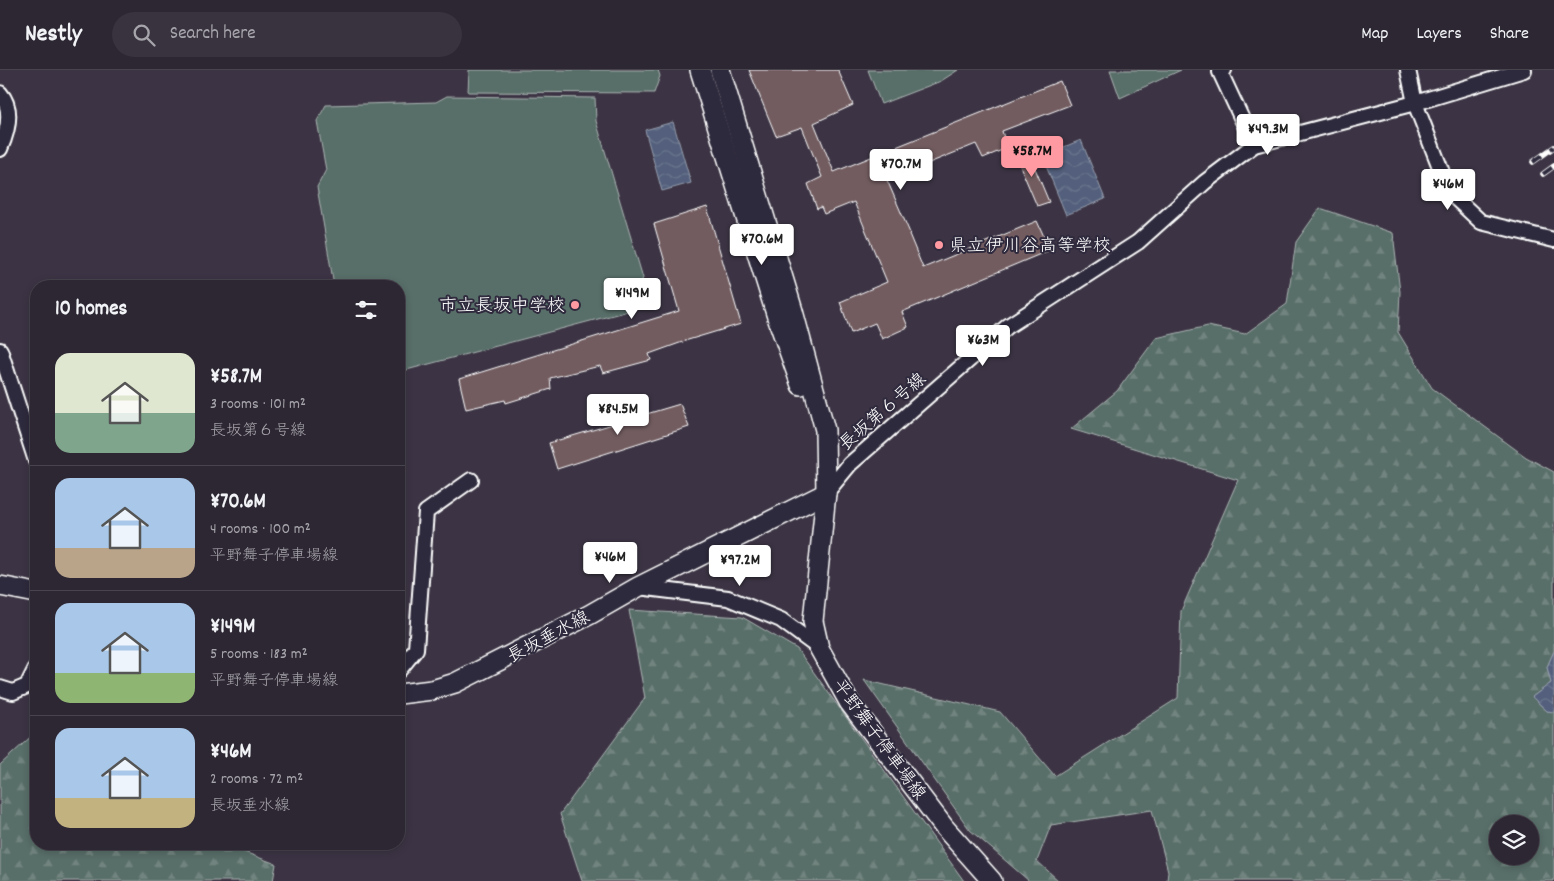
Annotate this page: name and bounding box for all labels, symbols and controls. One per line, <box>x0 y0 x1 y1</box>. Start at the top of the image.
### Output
search box <box>112 12 462 57</box>
text: Nestly <box>25 18 82 52</box>
icon: search <box>130 21 158 49</box>
text: Search here <box>170 21 256 48</box>
text: Map <box>1361 22 1388 47</box>
text: Layers <box>1416 22 1462 47</box>
text: Share <box>1490 22 1529 47</box>
pin: ¥49.3M <box>1227 114 1309 156</box>
text: ¥49.3M <box>1248 118 1288 141</box>
pin: ¥58.7M <box>991 136 1073 178</box>
text: ¥58.7M <box>1012 140 1052 163</box>
pin: ¥70.7M <box>860 148 942 191</box>
text: ¥70.7M <box>881 153 921 176</box>
pin: ¥46M <box>1418 168 1478 211</box>
text: ¥46M <box>1432 173 1464 196</box>
pin: ¥70.6M <box>721 224 803 266</box>
text: ¥70.6M <box>741 228 783 251</box>
place label: 県立伊川谷高等学校 <box>949 235 1111 260</box>
marker: 県立伊川谷高等学校 <box>933 239 945 251</box>
pin: ¥149M <box>597 278 667 320</box>
text: ¥149M <box>615 282 649 305</box>
text: 10 homes <box>55 295 127 325</box>
place label: 市立長坂中学校 <box>439 295 565 320</box>
icon: filters <box>352 296 380 324</box>
marker: 市立長坂中学校 <box>569 299 581 311</box>
pin: ¥63M <box>953 324 1013 367</box>
text: ¥63M <box>967 329 999 352</box>
text: ¥58.7M <box>210 363 262 393</box>
street label: 長坂第６号線 <box>835 368 933 458</box>
icon: home <box>95 373 155 433</box>
text: 3 rooms · 101 m² <box>210 393 306 416</box>
pin: ¥84.5M <box>577 394 659 436</box>
text: ¥84.5M <box>598 398 638 421</box>
text: 長坂第６号線 <box>210 420 306 443</box>
text: ¥70.6M <box>210 488 266 518</box>
icon: home <box>95 498 155 558</box>
text: 4 rooms · 100 m² <box>210 518 311 541</box>
pin: ¥46M <box>580 542 640 584</box>
pin: ¥97.2M <box>699 544 781 587</box>
text: 平野舞子停車場線 <box>210 545 338 568</box>
text: ¥46M <box>594 546 626 569</box>
text: ¥97.2M <box>720 549 760 572</box>
street label: 長坂垂水線 <box>504 606 595 670</box>
text: ¥149M <box>210 613 255 643</box>
icon: home <box>95 623 155 683</box>
text: 5 rooms · 183 m² <box>210 643 307 666</box>
text: 平野舞子停車場線 <box>210 670 338 693</box>
street label: 平野舞子停車場線 <box>826 675 930 806</box>
text: ¥46M <box>210 738 251 768</box>
icon: home <box>95 748 155 808</box>
text: 2 rooms · 72 m² <box>210 768 303 791</box>
text: 長坂垂水線 <box>210 795 290 818</box>
map controls <box>1489 815 1539 865</box>
button: layers <box>1489 815 1539 865</box>

